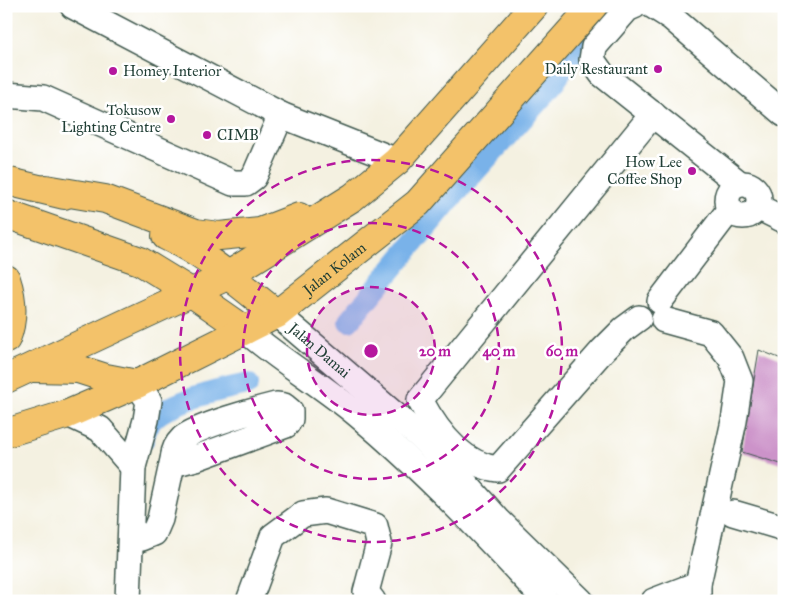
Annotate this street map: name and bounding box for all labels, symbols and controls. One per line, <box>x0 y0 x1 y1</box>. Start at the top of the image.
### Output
place label: Daily Restaurant <box>544 60 649 78</box>
place label: Homey Interior <box>123 62 222 80</box>
marker: Daily Restaurant <box>652 63 664 75</box>
marker: Homey Interior <box>107 65 119 77</box>
place label: Tokusow Lighting Centre <box>61 101 161 136</box>
marker: Tokusow Lighting Centre <box>165 113 177 125</box>
place label: CIMB <box>217 126 259 144</box>
marker: CIMB <box>201 129 213 141</box>
place label: How Lee Coffee Shop <box>607 153 682 188</box>
marker: How Lee Coffee Shop <box>686 165 698 177</box>
street label: Jalan Kolam <box>298 238 370 301</box>
street label: Jalan Damai <box>283 318 354 382</box>
centre of rings <box>362 342 380 360</box>
text: 20 m <box>419 342 451 360</box>
text: 40 m <box>483 342 516 361</box>
text: 60 m <box>546 342 579 360</box>

